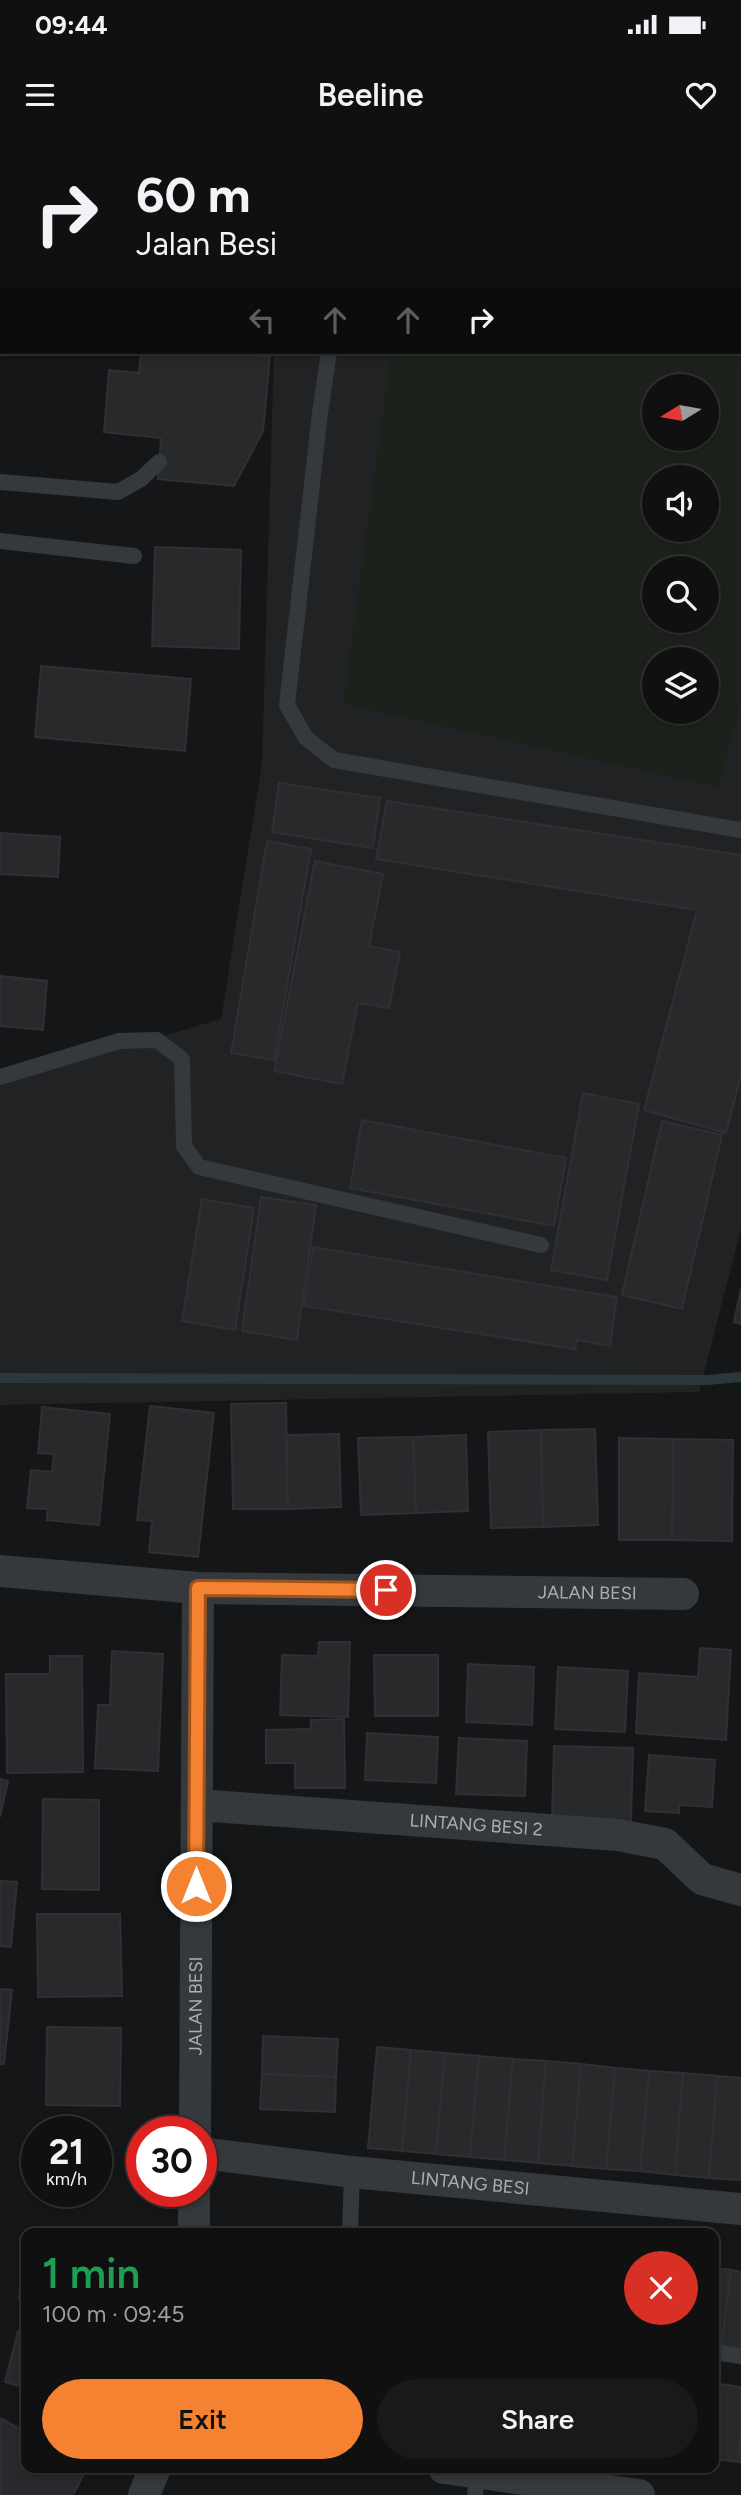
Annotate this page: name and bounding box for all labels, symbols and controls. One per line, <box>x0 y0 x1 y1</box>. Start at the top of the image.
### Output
text: 09:44 <box>35 9 108 41</box>
icon: menu <box>21 76 59 114</box>
text: Beeline <box>317 76 424 114</box>
icon: heart <box>682 76 720 114</box>
text: 60 m <box>136 165 251 224</box>
icon: right <box>21 168 112 259</box>
text: Jalan Besi <box>136 225 277 263</box>
icon: left <box>243 301 281 339</box>
icon: ahead <box>316 301 354 339</box>
icon: ahead <box>389 301 427 339</box>
icon: right <box>462 301 500 339</box>
north arrow <box>642 374 719 452</box>
map controls <box>642 374 719 724</box>
button: sound <box>642 465 719 542</box>
button: search <box>642 556 719 633</box>
button: layers <box>642 647 719 724</box>
pin <box>356 1560 416 1620</box>
icon: arrive <box>367 1571 405 1609</box>
street label: JALAN BESI <box>538 1581 637 1604</box>
street label: LINTANG BESI 2 <box>409 1809 544 1841</box>
position arrow <box>159 1849 233 1923</box>
street label: JALAN BESI <box>184 1956 207 2056</box>
speed limit sign: 30 <box>126 2116 217 2207</box>
text: 21 <box>49 2131 84 2173</box>
street label: LINTANG BESI <box>410 2167 530 2200</box>
text: km/h <box>46 2168 87 2190</box>
text: 1 min <box>42 2248 140 2299</box>
button: close <box>624 2251 698 2325</box>
text: 100 m · 09:45 <box>42 2300 185 2328</box>
button: Exit <box>42 2379 363 2459</box>
button: Share <box>377 2379 698 2459</box>

